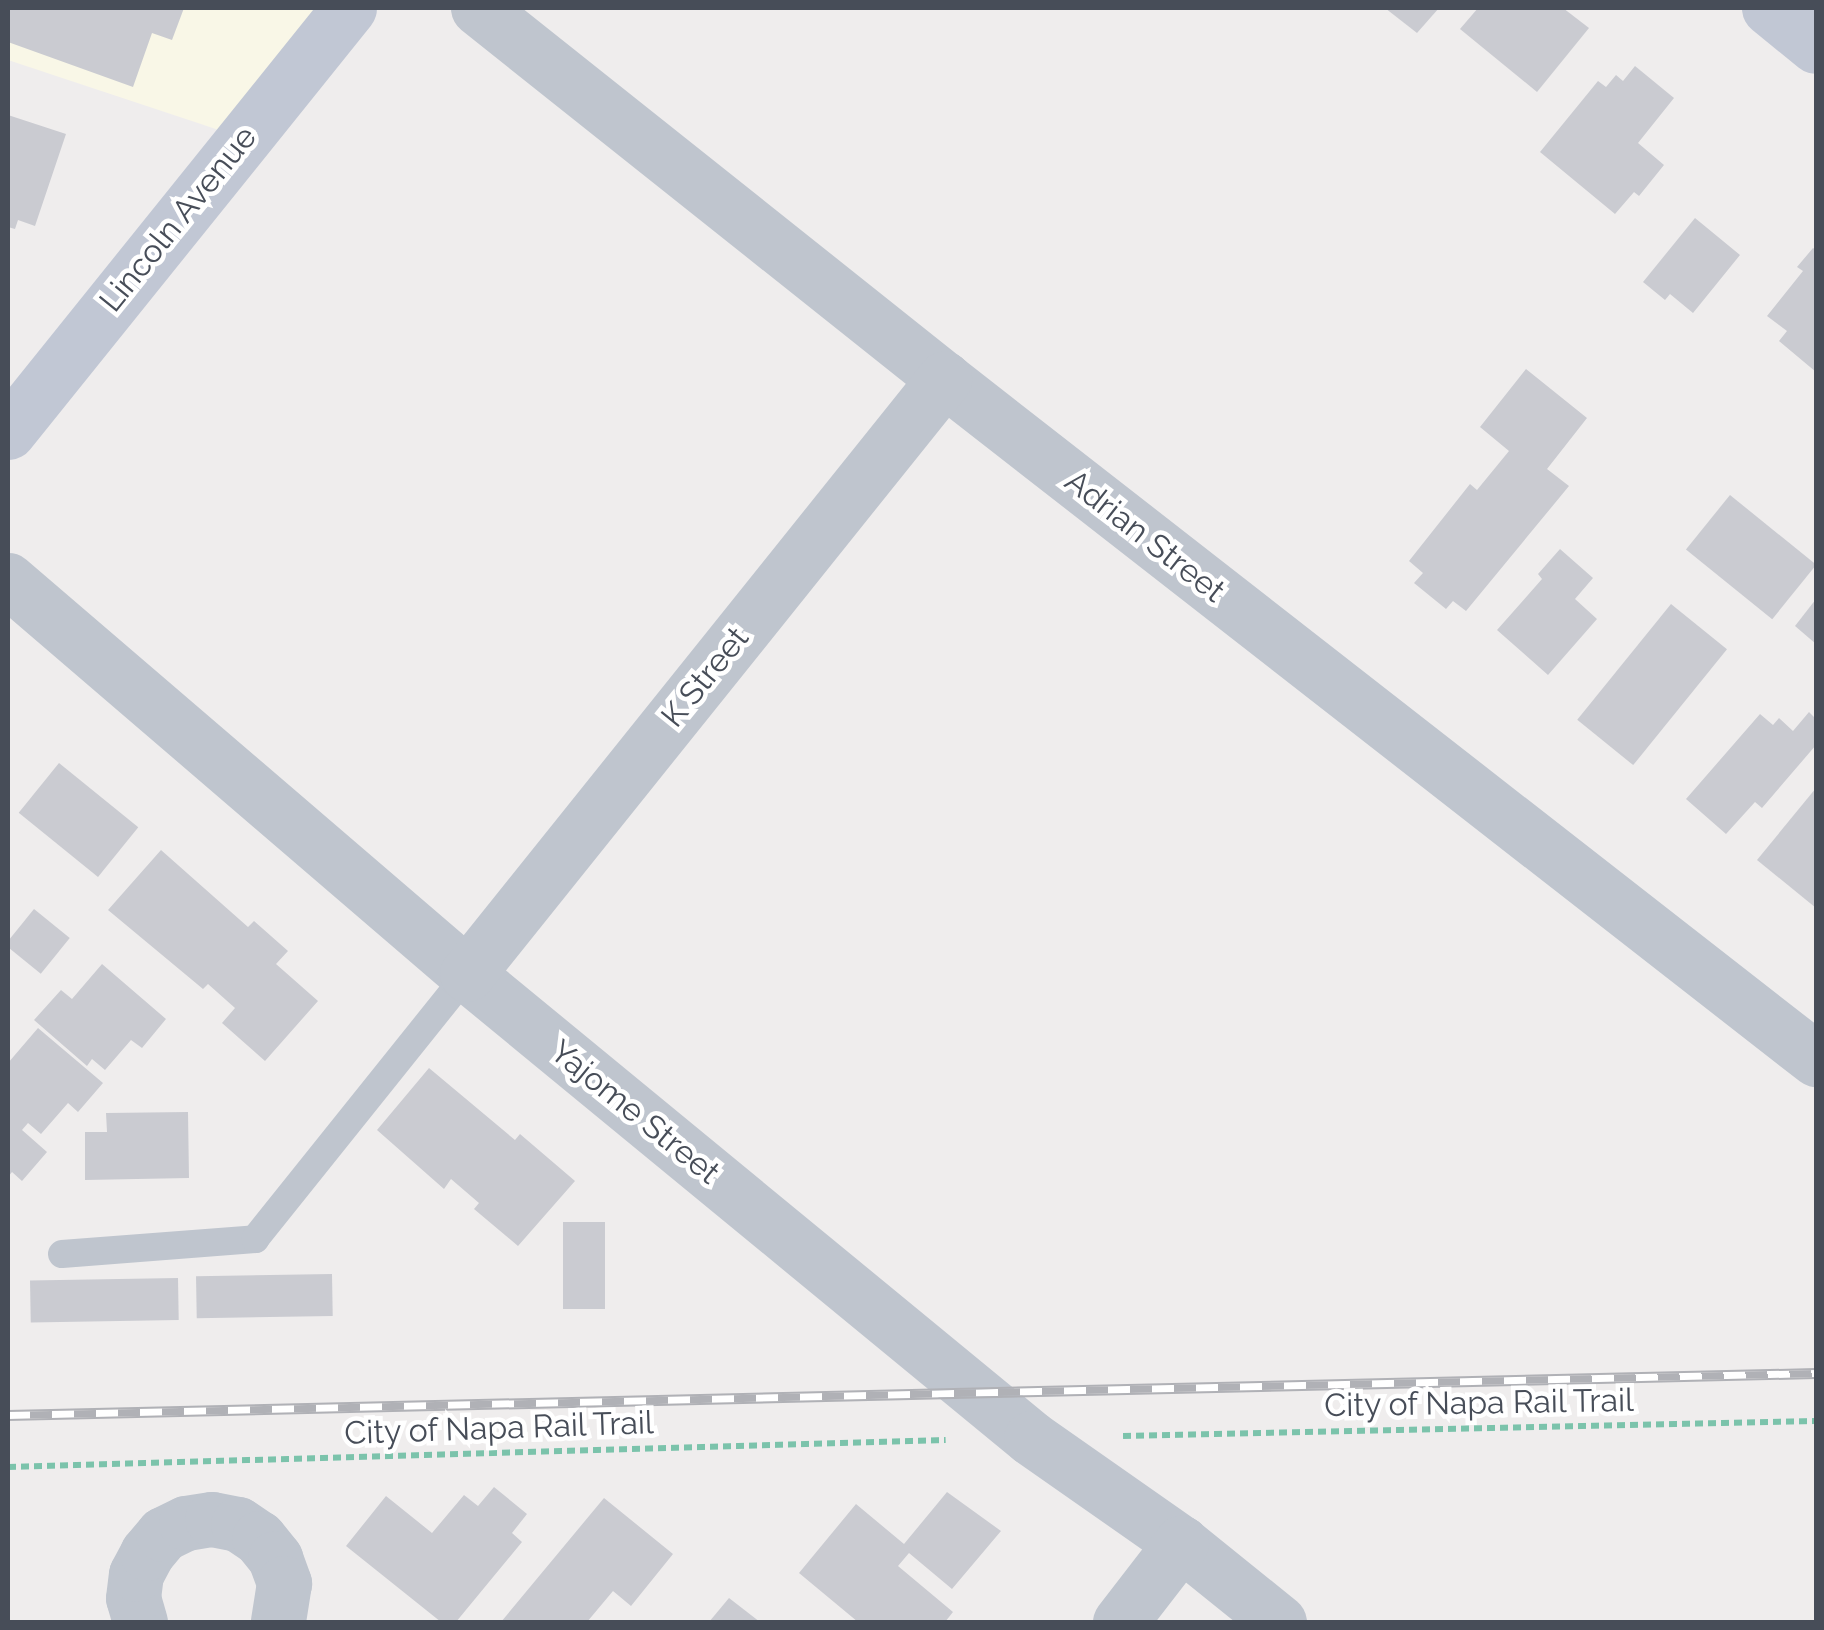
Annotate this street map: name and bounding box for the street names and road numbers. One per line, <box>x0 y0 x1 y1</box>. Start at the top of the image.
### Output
street label: Lincoln Avenue <box>91 118 265 320</box>
street label: Adrian Street <box>1057 462 1233 610</box>
street label: K Street <box>653 619 757 735</box>
street label: Yajome Street <box>543 1032 727 1192</box>
street label: City of Napa Rail Trail <box>1322 1381 1636 1425</box>
street label: City of Napa Rail Trail <box>342 1403 656 1453</box>

